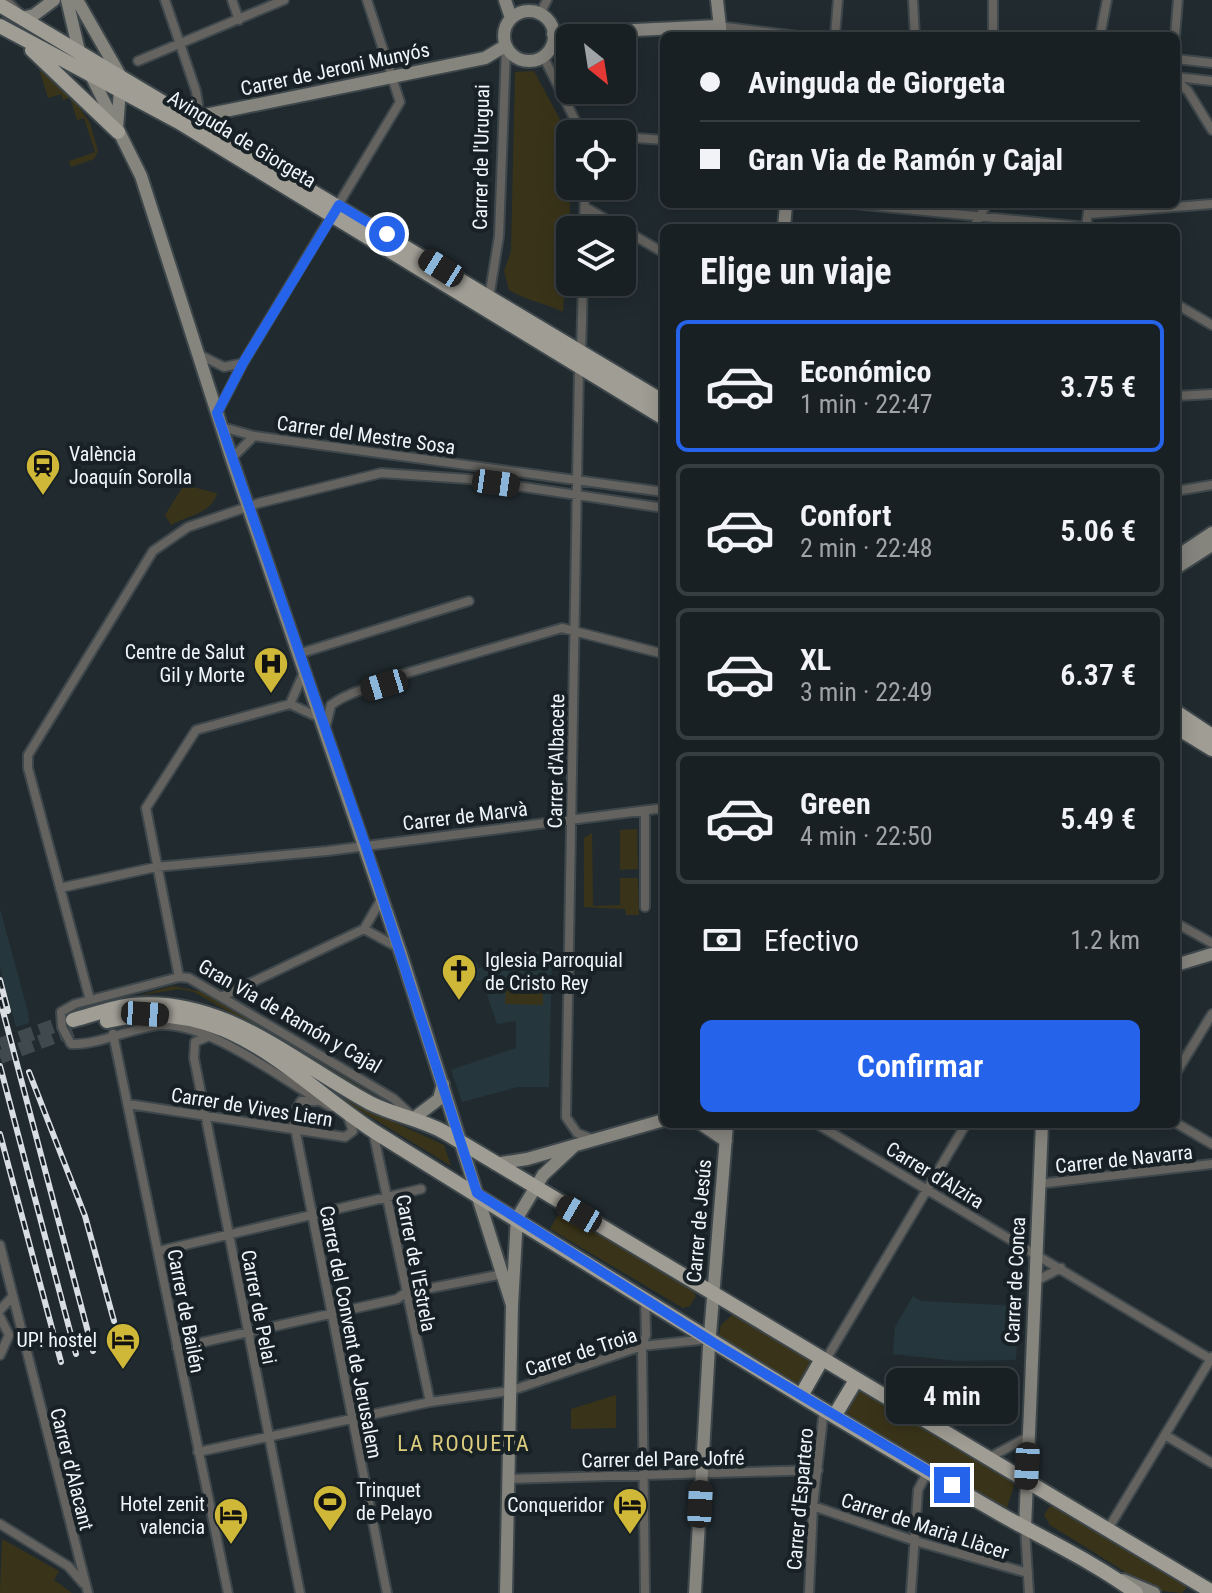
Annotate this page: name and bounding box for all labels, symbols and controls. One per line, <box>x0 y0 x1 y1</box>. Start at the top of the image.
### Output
north arrow <box>556 24 636 104</box>
map controls <box>556 24 636 296</box>
street label: Carrer de Jeroni Munyós <box>238 37 432 101</box>
text: Avinguda de Giorgeta <box>748 65 1005 100</box>
street label: Carrer de l'Uruguai <box>468 84 494 230</box>
street label: Avinguda de Giorgeta <box>164 85 320 193</box>
button: locate <box>556 120 636 200</box>
text: Gran Via de Ramón y Cajal <box>748 142 1063 177</box>
route start <box>369 216 405 252</box>
button: layers <box>556 216 636 296</box>
car <box>414 245 468 291</box>
text: Elige un viaje <box>700 251 891 293</box>
icon: car <box>704 350 776 422</box>
text: Económico <box>800 354 931 389</box>
text: 3.75 € <box>1060 369 1136 404</box>
text: 1 min · 22:47 <box>800 389 933 419</box>
street label: Carrer del Mestre Sosa <box>275 411 457 459</box>
place label: València Joaquín Sorolla <box>69 442 192 489</box>
station icon: València Joaquín Sorolla <box>24 447 62 497</box>
car <box>471 468 521 498</box>
icon: car <box>704 494 776 566</box>
text: Confort <box>800 498 891 533</box>
text: 5.06 € <box>1060 513 1136 548</box>
text: 2 min · 22:48 <box>800 533 933 563</box>
icon: car <box>704 638 776 710</box>
place label: Centre de Salut Gil y Morte <box>125 640 245 687</box>
text: XL <box>800 642 831 677</box>
hospital icon: Centre de Salut Gil y Morte <box>252 645 290 695</box>
text: 6.37 € <box>1060 657 1136 692</box>
car <box>358 667 410 703</box>
text: 3 min · 22:49 <box>800 677 933 707</box>
street label: Carrer d'Albacete <box>543 693 569 829</box>
icon: car <box>704 782 776 854</box>
text: Green <box>800 786 871 821</box>
street label: Carrer de Marvà <box>401 796 529 836</box>
text: 5.49 € <box>1060 801 1136 836</box>
text: 4 min · 22:50 <box>800 821 933 851</box>
icon: cash <box>700 918 744 962</box>
text: Efectivo <box>764 923 859 958</box>
text: 1.2 km <box>1070 925 1140 955</box>
place label: Iglesia Parroquial de Cristo Rey <box>485 948 623 995</box>
church icon: Iglesia Parroquial de Cristo Rey <box>440 952 478 1002</box>
street label: Gran Via de Ramón y Cajal <box>194 954 386 1078</box>
car <box>120 1000 170 1028</box>
button: Confirmar <box>700 1020 1140 1112</box>
street label: Carrer de Vives Liern <box>169 1082 335 1132</box>
street label: Carrer d'Alzira <box>882 1136 988 1214</box>
street label: Carrer de Navarra <box>1054 1140 1194 1178</box>
street label: Carrer de Jesús <box>682 1158 716 1284</box>
street label: Carrer de l'Estrela <box>391 1192 441 1334</box>
car <box>552 1192 606 1236</box>
street label: Carrer del Convent de Jerusalem <box>315 1204 387 1460</box>
street label: Carrer de Conca <box>1000 1216 1030 1344</box>
street label: Carrer de Bailén <box>162 1247 210 1375</box>
street label: Carrer de Pelai <box>236 1248 282 1366</box>
hotel icon: UP! hostel <box>104 1321 142 1371</box>
street label: Carrer de Troia <box>522 1323 640 1381</box>
place label: UP! hostel <box>16 1328 97 1352</box>
callout: 4 min <box>886 1369 1018 1425</box>
text: 4 min <box>923 1381 981 1411</box>
street label: Carrer d'Alacant <box>45 1405 99 1533</box>
street label: Carrer d'Espartero <box>782 1427 818 1571</box>
district label: LA ROQUETA <box>397 1431 531 1456</box>
car <box>1014 1441 1040 1491</box>
street label: Carrer del Pare Jofré <box>581 1446 745 1472</box>
route end <box>934 1467 970 1503</box>
place label: Trinquet de Pelayo <box>356 1478 432 1525</box>
car <box>687 1479 713 1529</box>
sports icon: Trinquet de Pelayo <box>311 1483 349 1533</box>
hotel icon: Conqueridor <box>611 1486 649 1536</box>
street label: Carrer de Maria Llàcer <box>838 1488 1012 1564</box>
place label: Hotel zenit valencia <box>120 1492 205 1539</box>
place label: Conqueridor <box>507 1493 604 1517</box>
hotel icon: Hotel zenit valencia <box>212 1496 250 1546</box>

